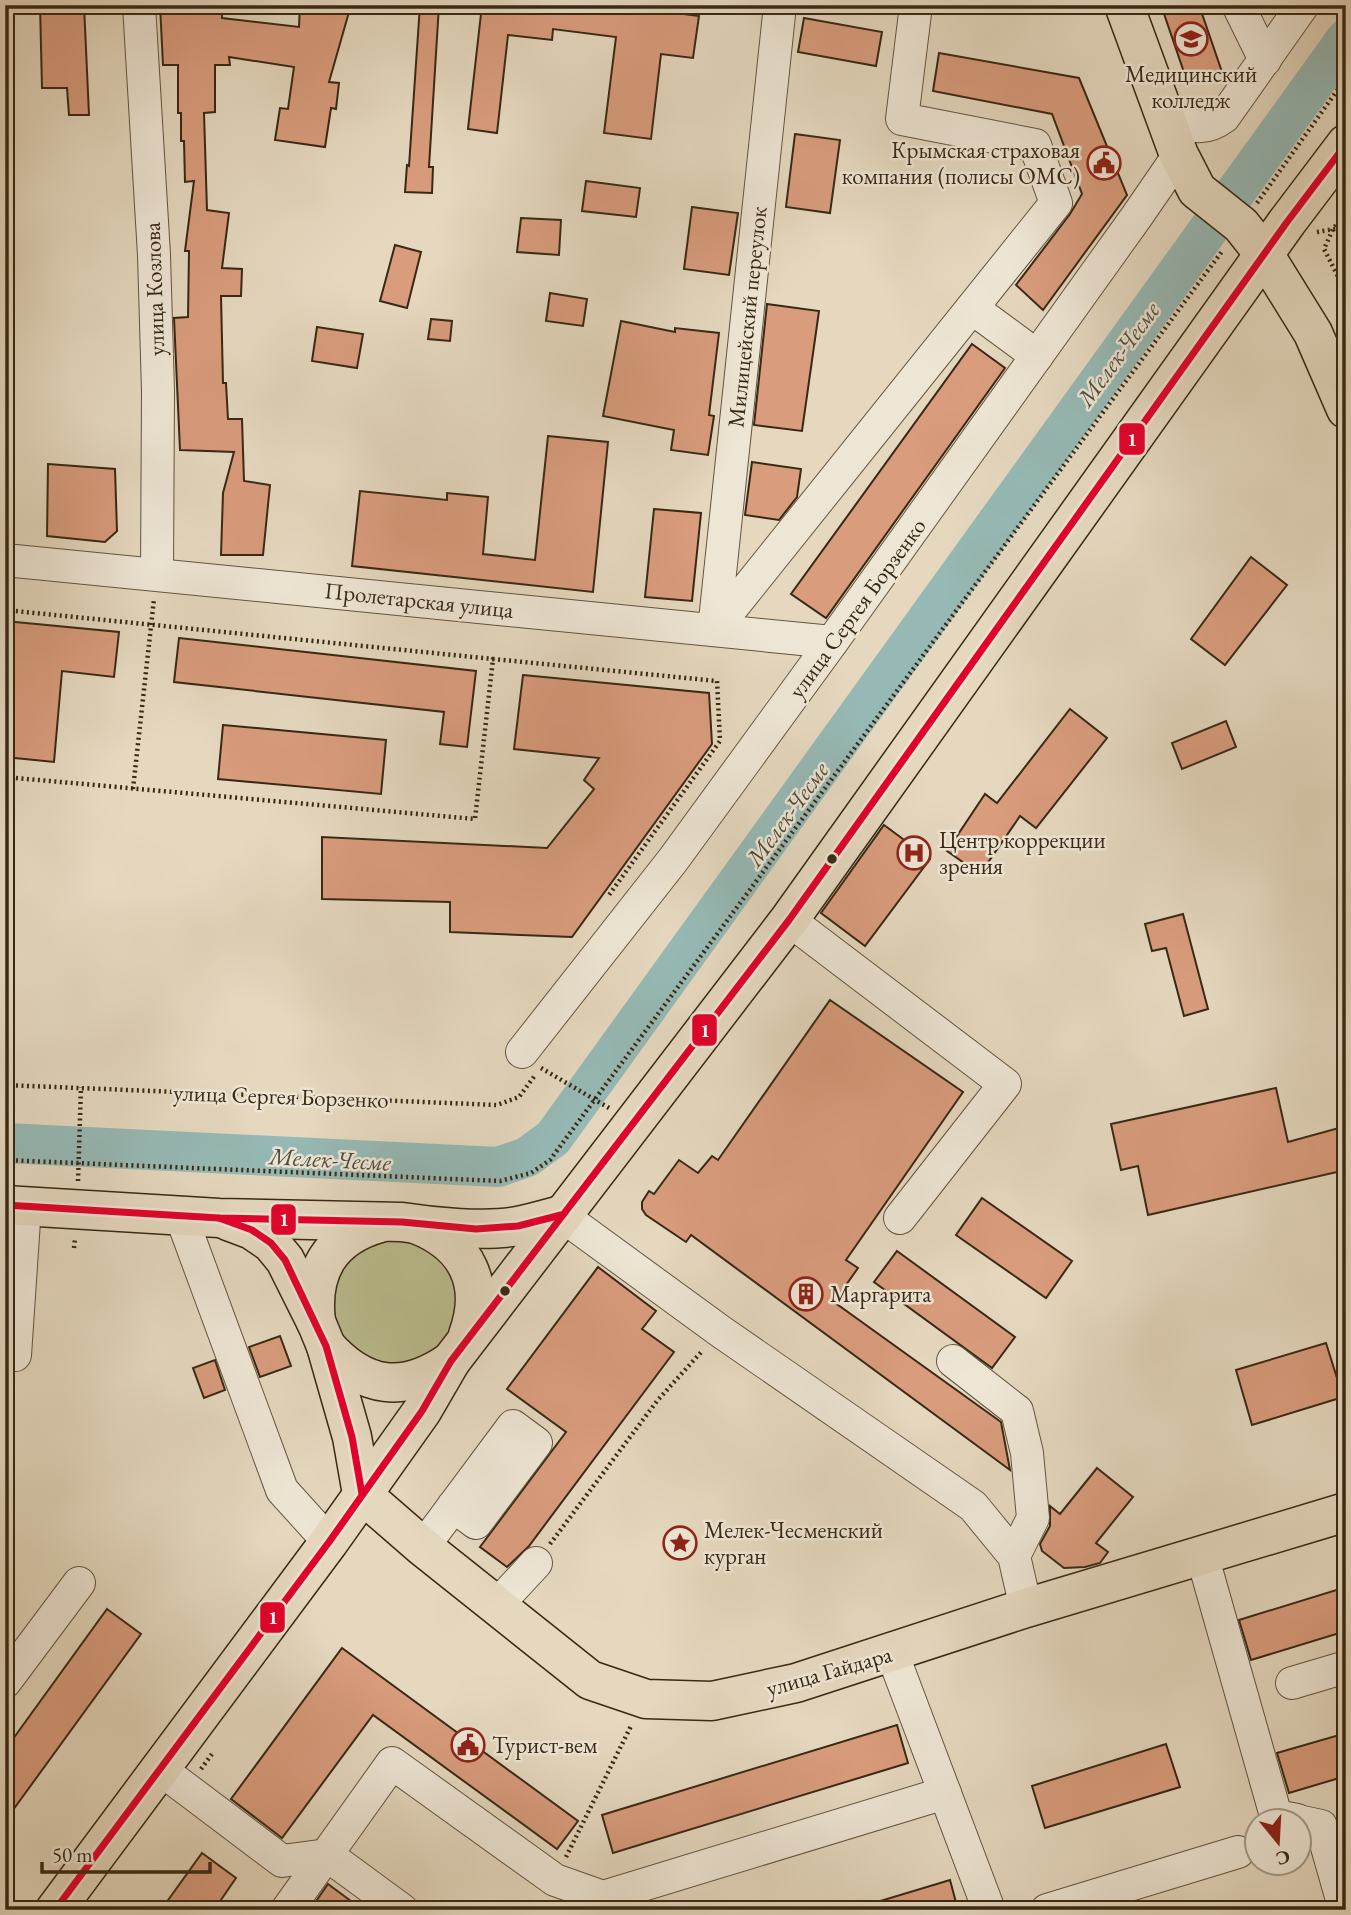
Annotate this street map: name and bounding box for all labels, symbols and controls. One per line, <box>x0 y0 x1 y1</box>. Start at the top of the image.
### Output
school or university icon: Медицинский колледж <box>1172 20 1210 58</box>
place label: Медицинский колледж <box>1125 59 1257 115</box>
place label: Крымская страховая компания (полисы ОМС) <box>842 135 1080 191</box>
public building icon: Крымская страховая компания (полисы ОМС) <box>1085 144 1123 182</box>
street label: Милицейский переулок <box>720 205 774 429</box>
street label: улица Козлова <box>137 221 171 356</box>
water label: Мелек-Чесме <box>1068 295 1167 414</box>
line badge: 1 <box>1118 422 1146 456</box>
text: 1 <box>1127 427 1137 452</box>
street label: улица Сергея Борзенко <box>781 512 933 704</box>
street label: Пролетарская улица <box>323 575 516 625</box>
water label: Мелек-Чесме <box>737 755 836 874</box>
place label: Центр коррекции зрения <box>939 825 1106 881</box>
hospital icon: Центр коррекции зрения <box>895 834 933 872</box>
unlabelled marker <box>825 852 839 866</box>
line badge: 1 <box>691 1013 718 1047</box>
text: 1 <box>700 1018 710 1043</box>
street label: улица Сергея Борзенко <box>173 1077 389 1115</box>
water label: Мелек-Чесме <box>266 1140 392 1178</box>
line badge: 1 <box>270 1203 297 1236</box>
text: 1 <box>279 1207 289 1232</box>
building icon: Маргарита <box>787 1275 825 1313</box>
place label: Маргарита <box>830 1279 932 1309</box>
unlabelled marker <box>498 1284 512 1298</box>
place label: Мелек-Чесменский курган <box>704 1515 883 1571</box>
place icon: Мелек-Чесменский курган <box>661 1524 699 1562</box>
line badge: 1 <box>259 1601 286 1634</box>
text: 1 <box>268 1605 278 1630</box>
street label: улица Гайдара <box>763 1639 896 1703</box>
public building icon: Турист-вем <box>449 1726 487 1764</box>
place label: Турист-вем <box>492 1730 598 1760</box>
north arrow <box>1242 1806 1312 1876</box>
scale bar <box>42 1831 210 1875</box>
text: 50 m <box>52 1841 93 1868</box>
text: С <box>1273 1844 1293 1872</box>

